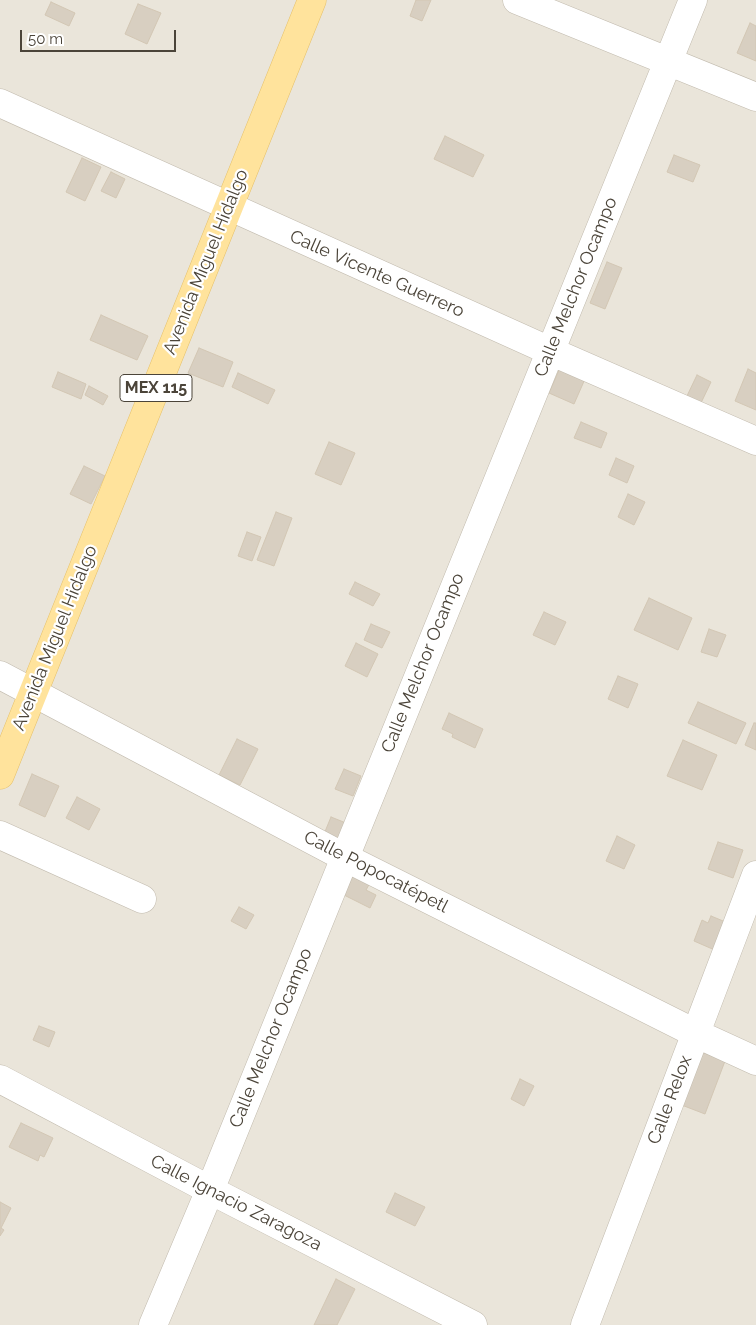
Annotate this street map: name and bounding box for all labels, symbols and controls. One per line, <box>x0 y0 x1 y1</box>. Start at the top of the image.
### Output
scale bar <box>22 20 179 52</box>
text: 50 m <box>28 30 63 48</box>
street label: Avenida Miguel Hidalgo <box>159 166 253 358</box>
street label: Calle Melchor Ocampo <box>530 194 622 380</box>
street label: Calle Vicente Guerrero <box>286 226 468 322</box>
road number: MEX 115 <box>120 374 192 402</box>
street label: Avenida Miguel Hidalgo <box>8 542 102 734</box>
street label: Calle Melchor Ocampo <box>377 570 469 756</box>
street label: Calle Popocatépetl <box>300 826 452 918</box>
street label: Calle Melchor Ocampo <box>225 945 317 1131</box>
street label: Calle Relox <box>643 1053 697 1147</box>
street label: Calle Ignacio Zaragoza <box>147 1150 325 1256</box>

